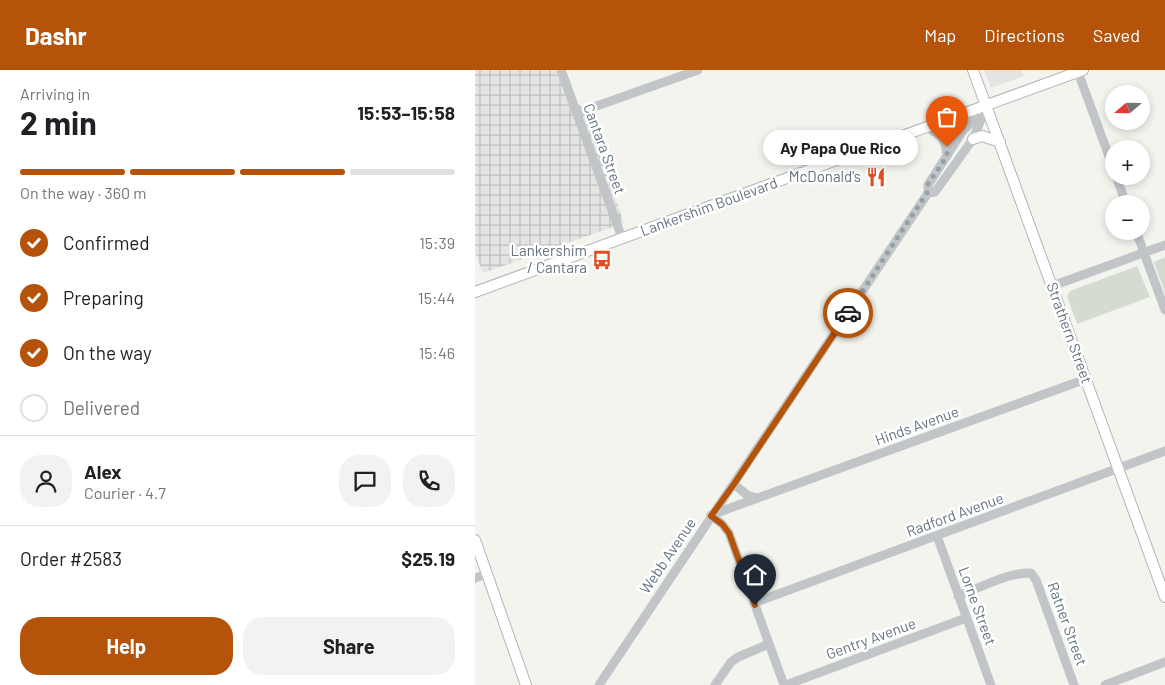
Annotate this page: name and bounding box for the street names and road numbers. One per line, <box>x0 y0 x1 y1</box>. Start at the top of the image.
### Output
street label: Cantara Street <box>580 101 630 196</box>
street label: Lankershim Boulevard <box>638 173 780 239</box>
street label: Strathern Street <box>1043 280 1097 386</box>
street label: Hinds Avenue <box>872 402 961 449</box>
street label: Radford Avenue <box>904 488 1006 540</box>
street label: Webb Avenue <box>635 514 699 597</box>
street label: Lorne Street <box>955 564 1000 647</box>
street label: Ratner Street <box>1044 579 1091 668</box>
street label: Gentry Avenue <box>823 613 918 663</box>

